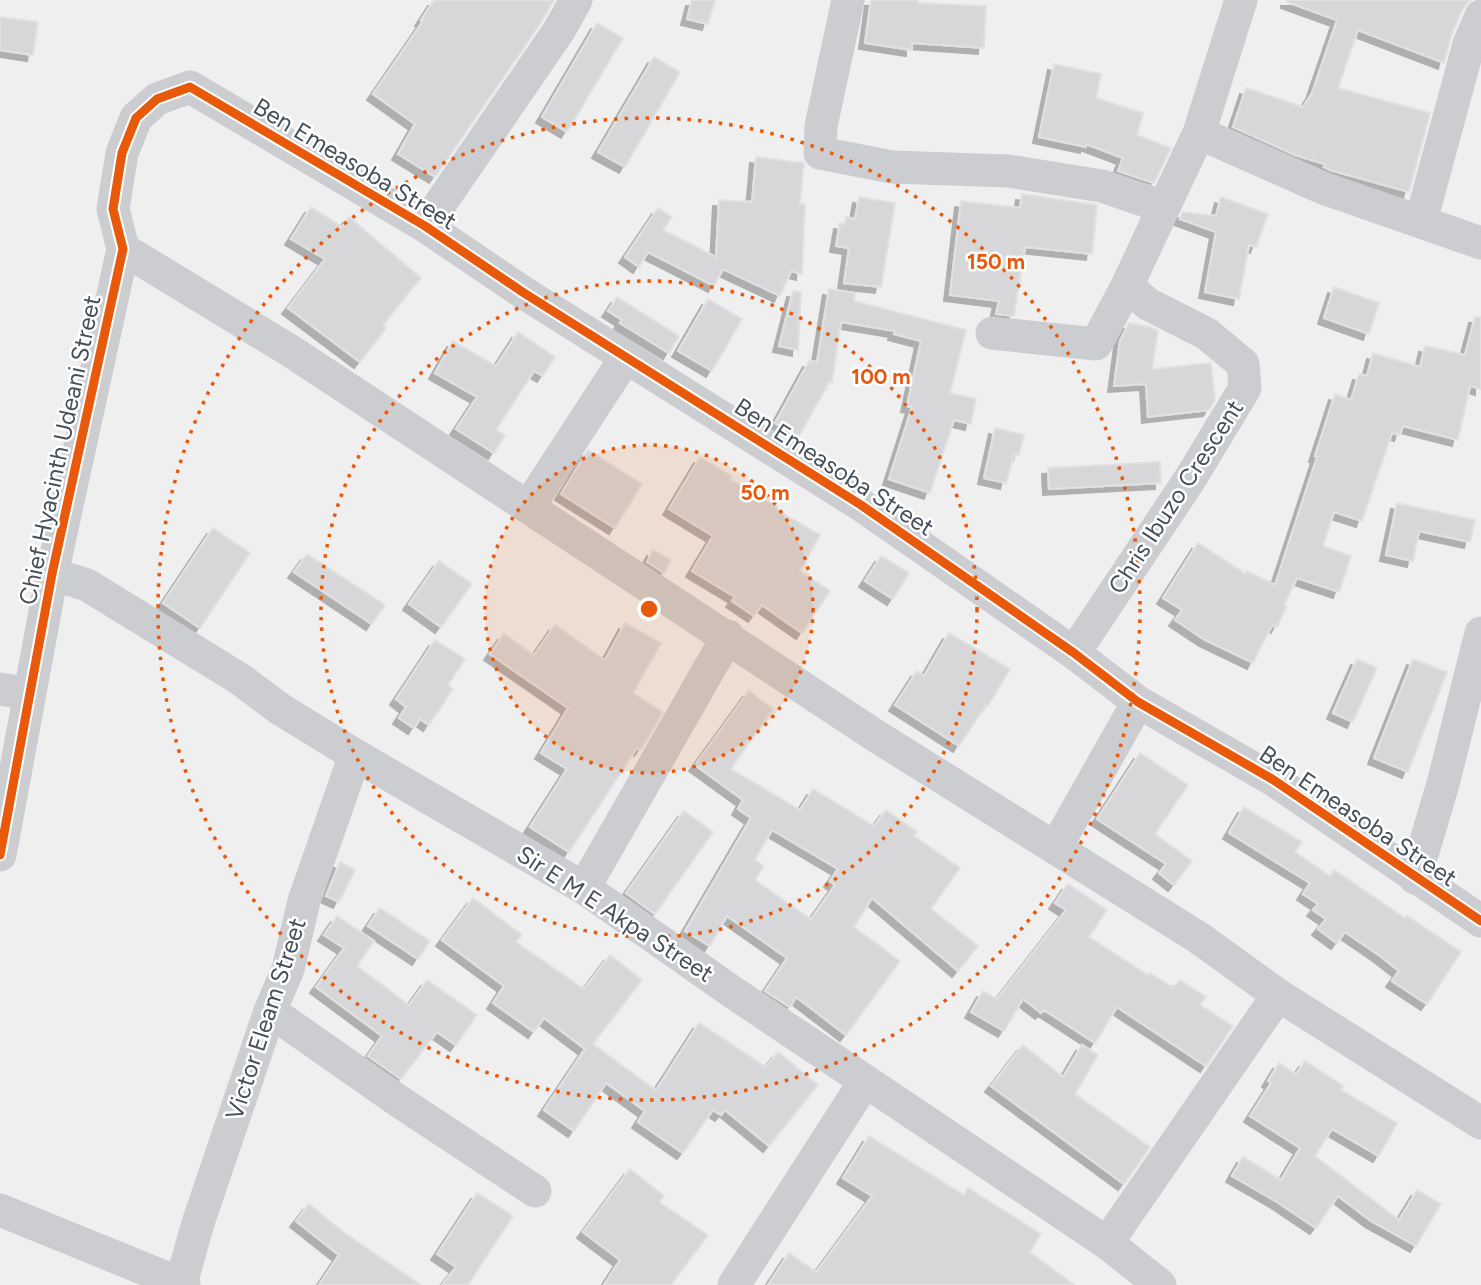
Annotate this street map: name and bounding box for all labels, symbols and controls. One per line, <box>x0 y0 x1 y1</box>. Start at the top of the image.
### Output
street label: Ben Emeasoba Street <box>249 91 462 236</box>
text: 150 m <box>967 249 1025 274</box>
street label: Chief Hyacinth Udeani Street <box>13 293 106 607</box>
text: 100 m <box>851 364 911 389</box>
street label: Ben Emeasoba Street <box>729 391 939 542</box>
street label: Chris Ibuzo Crescent <box>1102 394 1249 599</box>
text: 50 m <box>740 480 790 505</box>
centre of rings <box>637 597 661 621</box>
street label: Ben Emeasoba Street <box>1254 739 1462 892</box>
street label: Sir E M E Akpa Street <box>512 839 719 988</box>
street label: Victor Eleam Street <box>219 914 312 1123</box>

